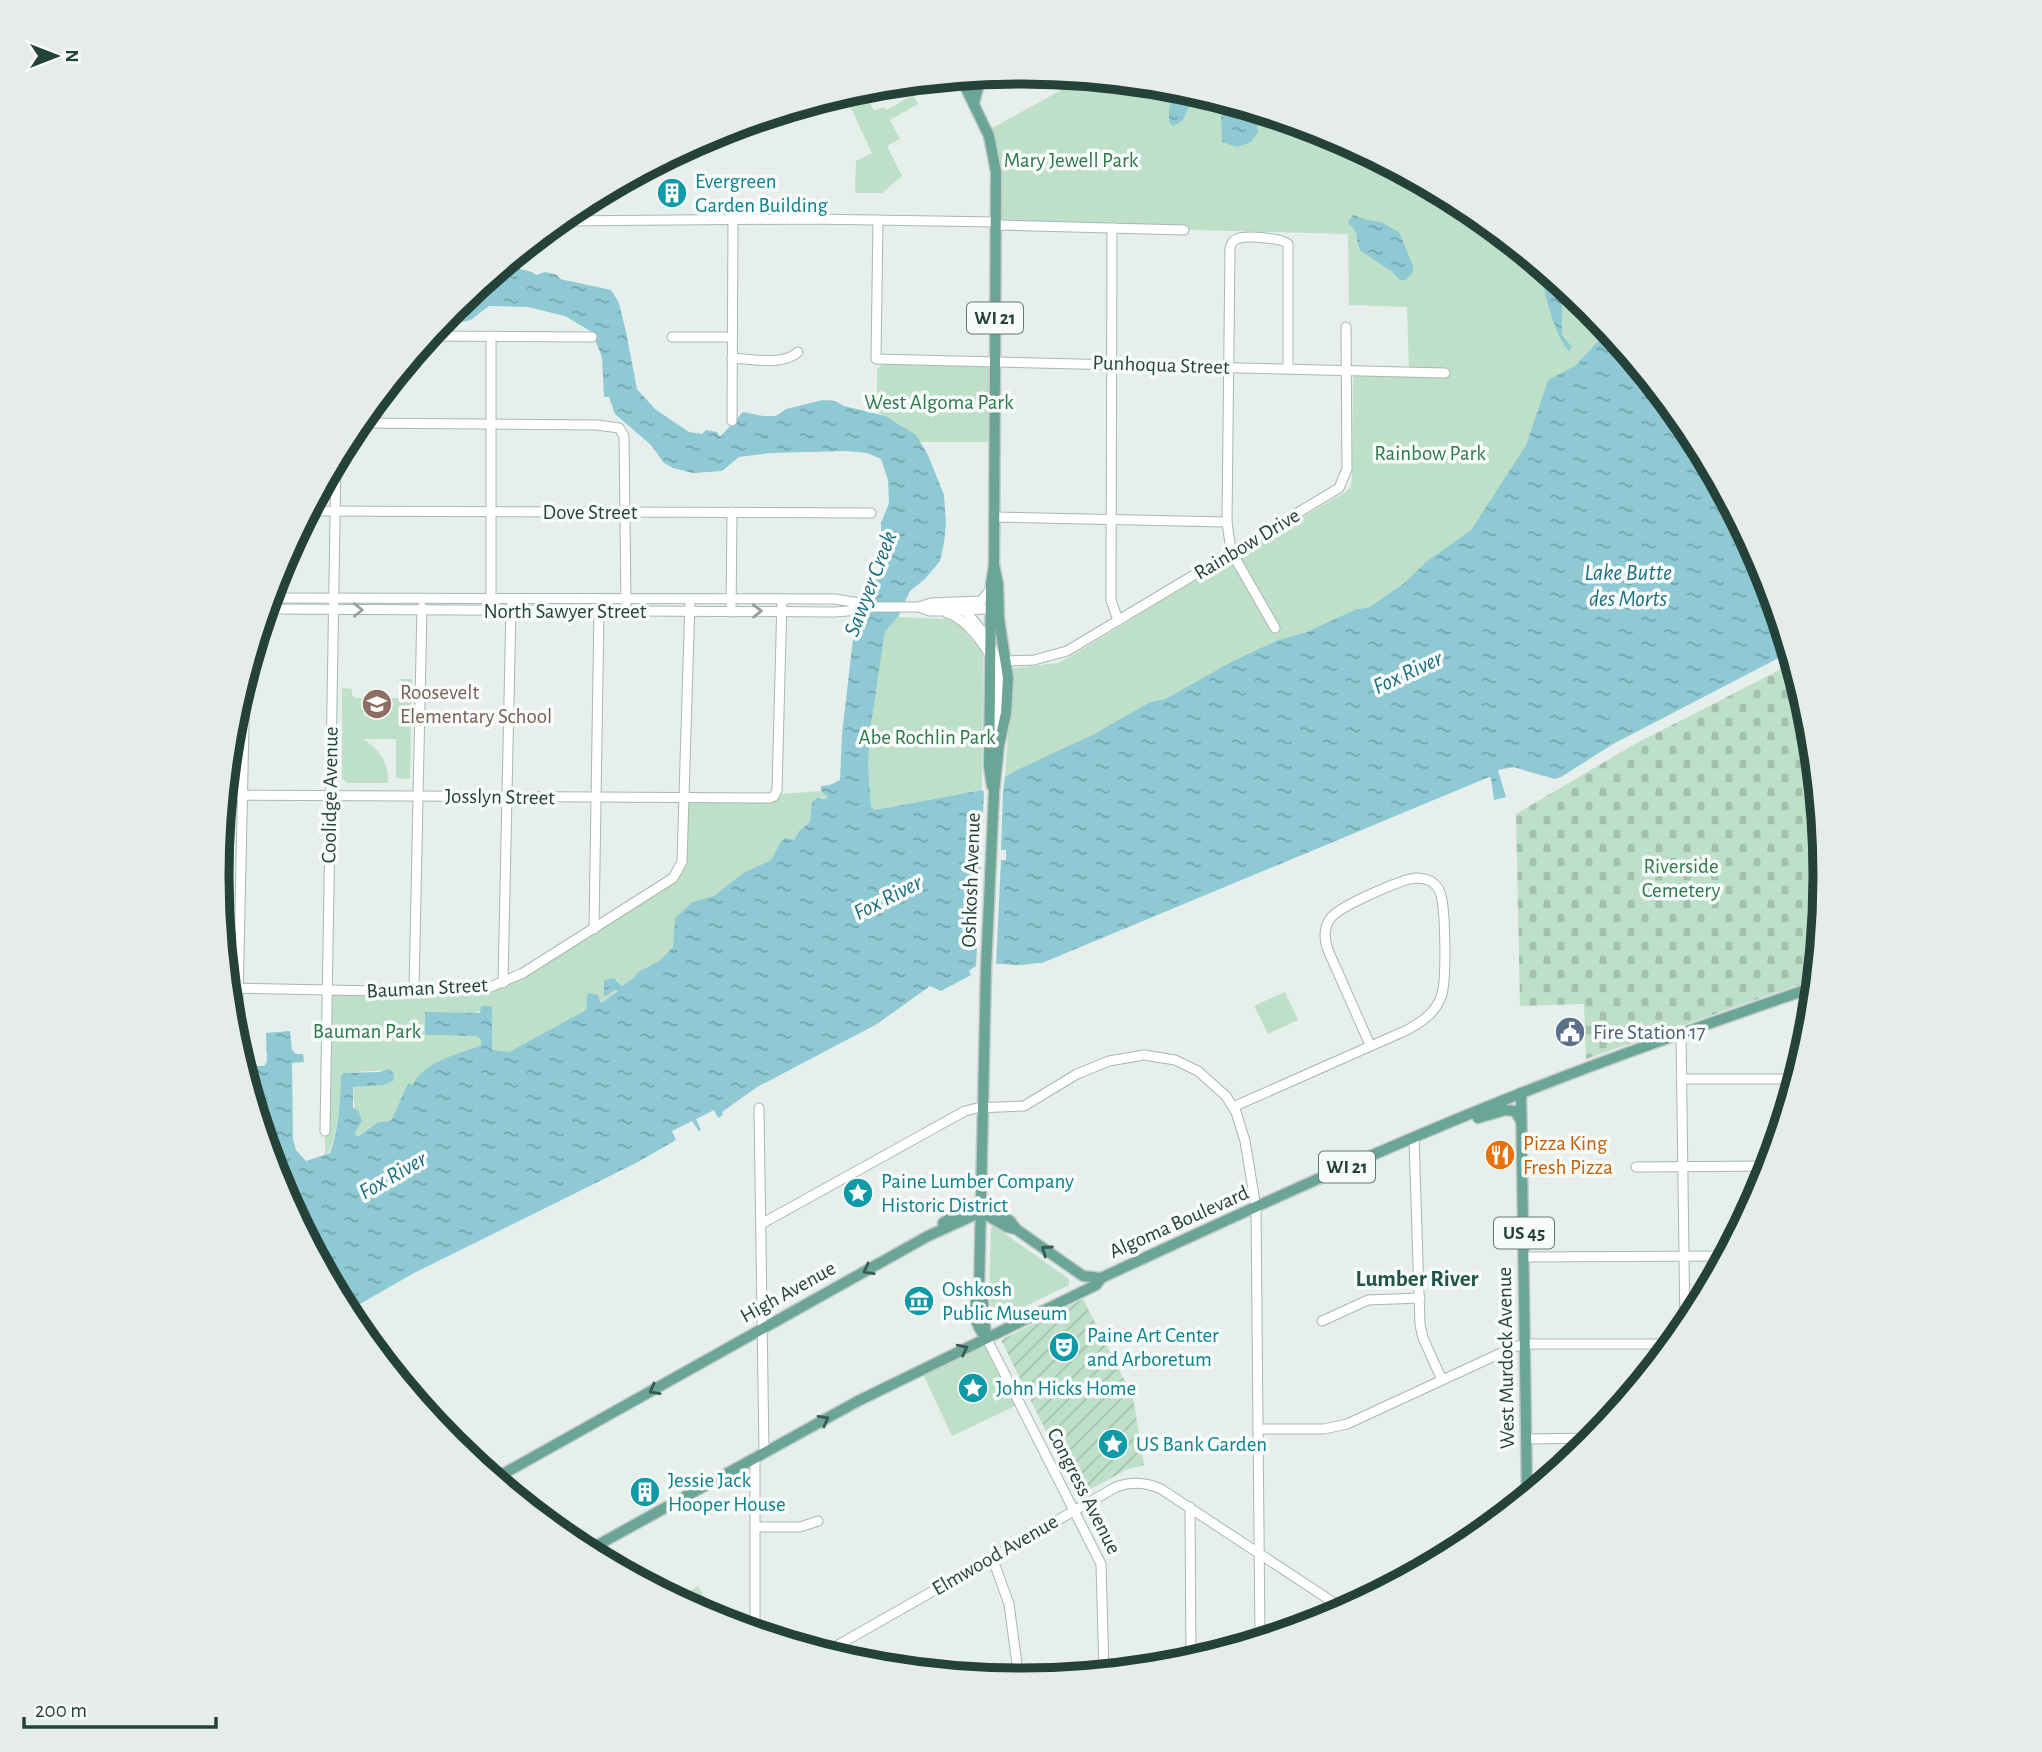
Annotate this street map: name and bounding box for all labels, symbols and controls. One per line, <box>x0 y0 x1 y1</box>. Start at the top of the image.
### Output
north arrow <box>21 21 91 91</box>
text: N <box>62 49 81 63</box>
park label: Mary Jewell Park <box>1004 150 1139 171</box>
place label: Evergreen Garden Building <box>695 171 829 216</box>
building icon: Evergreen Garden Building <box>655 176 689 210</box>
road number: WI 21 <box>967 302 1023 334</box>
street label: Punhoqua Street <box>1092 352 1230 378</box>
park label: West Algoma Park <box>864 392 1014 413</box>
park label: Rainbow Park <box>1374 443 1486 464</box>
street label: Dove Street <box>543 502 638 523</box>
street label: Rainbow Drive <box>1191 504 1303 584</box>
water label: Sawyer Creek <box>840 528 902 640</box>
water label: Lake Butte des Morts <box>1584 562 1672 611</box>
street label: North Sawyer Street <box>483 601 647 622</box>
one-way arrow <box>353 602 364 618</box>
one-way arrow <box>752 604 763 619</box>
water label: Fox River <box>1370 647 1447 699</box>
place label: Roosevelt Elementary School <box>400 682 552 727</box>
school or university icon: Roosevelt Elementary School <box>360 687 394 721</box>
street label: Coolidge Avenue <box>318 726 342 864</box>
park label: Abe Rochlin Park <box>858 727 996 748</box>
street label: Josslyn Street <box>445 786 555 808</box>
street label: Oshkosh Avenue <box>958 812 984 948</box>
park label: Riverside Cemetery <box>1642 856 1720 901</box>
water label: Fox River <box>850 871 927 925</box>
street label: Bauman Street <box>366 974 489 1002</box>
public building icon: Fire Station 17 <box>1553 1015 1587 1049</box>
park label: Bauman Park <box>313 1021 422 1042</box>
place label: Fire Station 17 <box>1593 1022 1706 1043</box>
place label: Pizza King Fresh Pizza <box>1523 1133 1613 1178</box>
restaurant icon: Pizza King Fresh Pizza <box>1483 1138 1517 1172</box>
water label: Fox River <box>355 1147 431 1204</box>
road number: WI 21 <box>1319 1152 1375 1182</box>
place label: Paine Lumber Company Historic District <box>881 1171 1074 1216</box>
place icon: Paine Lumber Company Historic District <box>841 1176 875 1210</box>
street label: Algoma Boulevard <box>1106 1182 1252 1262</box>
road number: US 45 <box>1494 1218 1554 1248</box>
one-way arrow <box>1041 1246 1054 1258</box>
street label: High Avenue <box>737 1257 839 1327</box>
one-way arrow <box>863 1262 875 1275</box>
street label: West Murdock Avenue <box>1494 1267 1518 1449</box>
district label: Lumber River <box>1355 1268 1479 1291</box>
place label: Oshkosh Public Museum <box>942 1279 1068 1324</box>
museum icon: Oshkosh Public Museum <box>902 1284 936 1318</box>
place label: Paine Art Center and Arboretum <box>1087 1325 1219 1370</box>
theatre icon: Paine Art Center and Arboretum <box>1047 1330 1081 1364</box>
one-way arrow <box>956 1343 968 1357</box>
place icon: John Hicks Home <box>956 1371 990 1405</box>
place label: John Hicks Home <box>996 1378 1136 1399</box>
one-way arrow <box>648 1382 661 1395</box>
one-way arrow <box>816 1415 829 1428</box>
street label: Congress Avenue <box>1043 1425 1125 1557</box>
place icon: US Bank Garden <box>1096 1427 1130 1461</box>
place label: US Bank Garden <box>1136 1434 1267 1455</box>
place label: Jessie Jack Hooper House <box>668 1470 786 1515</box>
building icon: Jessie Jack Hooper House <box>628 1475 662 1509</box>
street label: Elmwood Avenue <box>928 1510 1062 1600</box>
scale bar <box>24 1686 217 1730</box>
text: 200 m <box>35 1700 87 1721</box>

